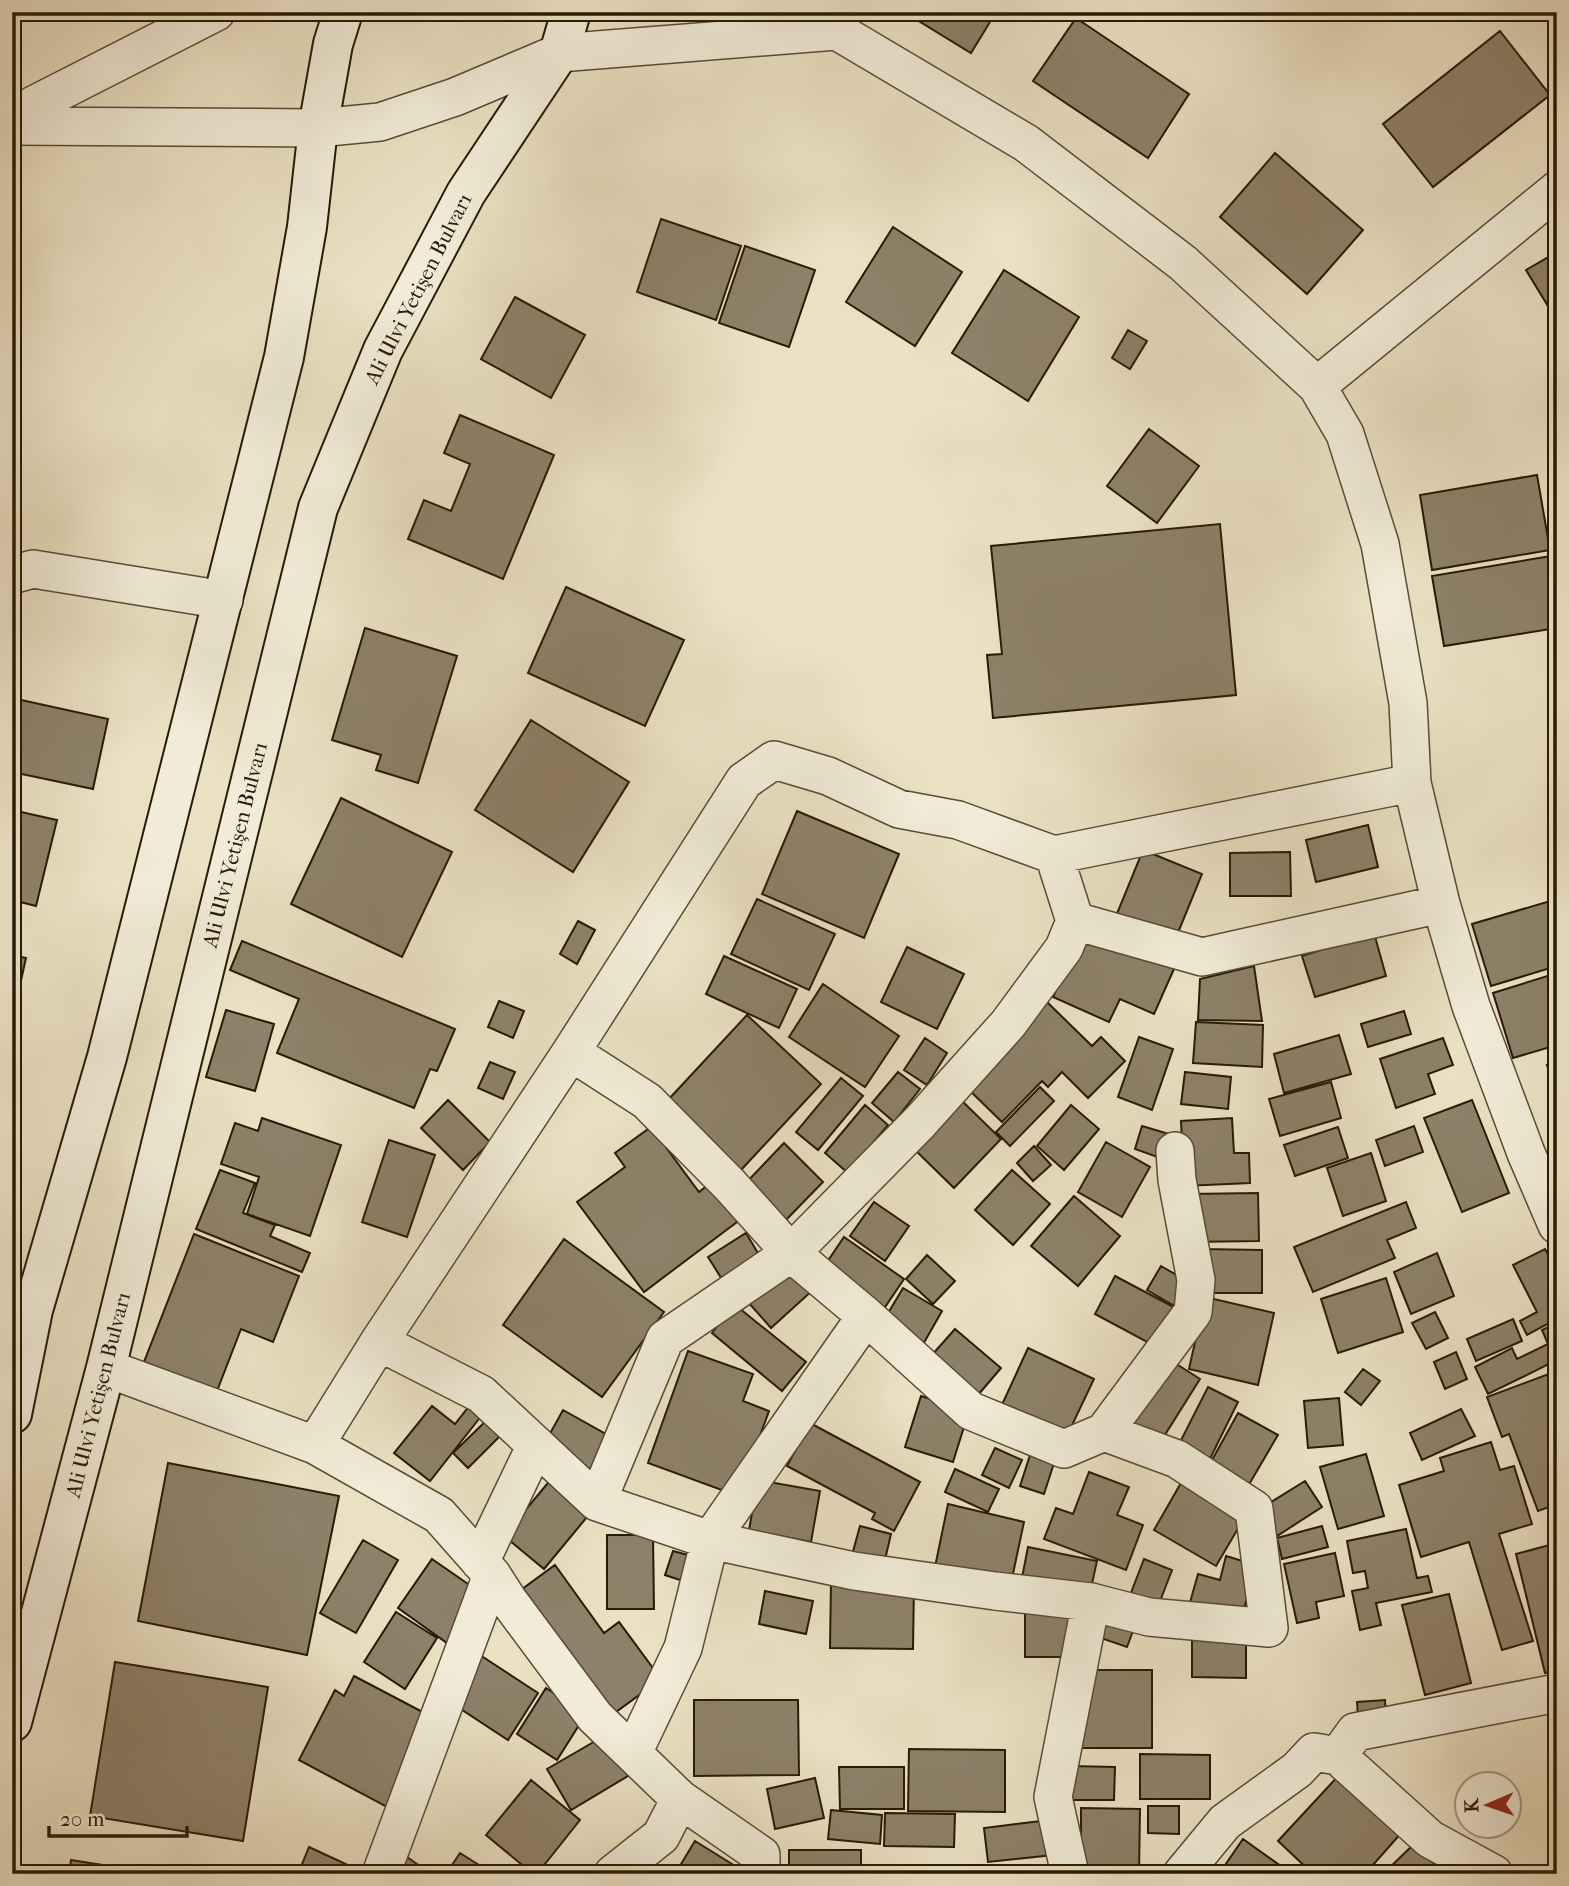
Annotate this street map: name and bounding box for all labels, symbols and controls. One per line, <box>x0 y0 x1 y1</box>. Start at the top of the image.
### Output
street label: Ali Ulvi Yetişen Bulvarı <box>359 190 477 389</box>
street label: Ali Ulvi Yetişen Bulvarı <box>198 740 272 951</box>
street label: Ali Ulvi Yetişen Bulvarı <box>61 1290 135 1501</box>
north arrow <box>1454 1770 1524 1840</box>
scale bar <box>49 1795 187 1839</box>
text: K <box>1461 1797 1483 1813</box>
text: 20 m <box>60 1807 105 1831</box>

